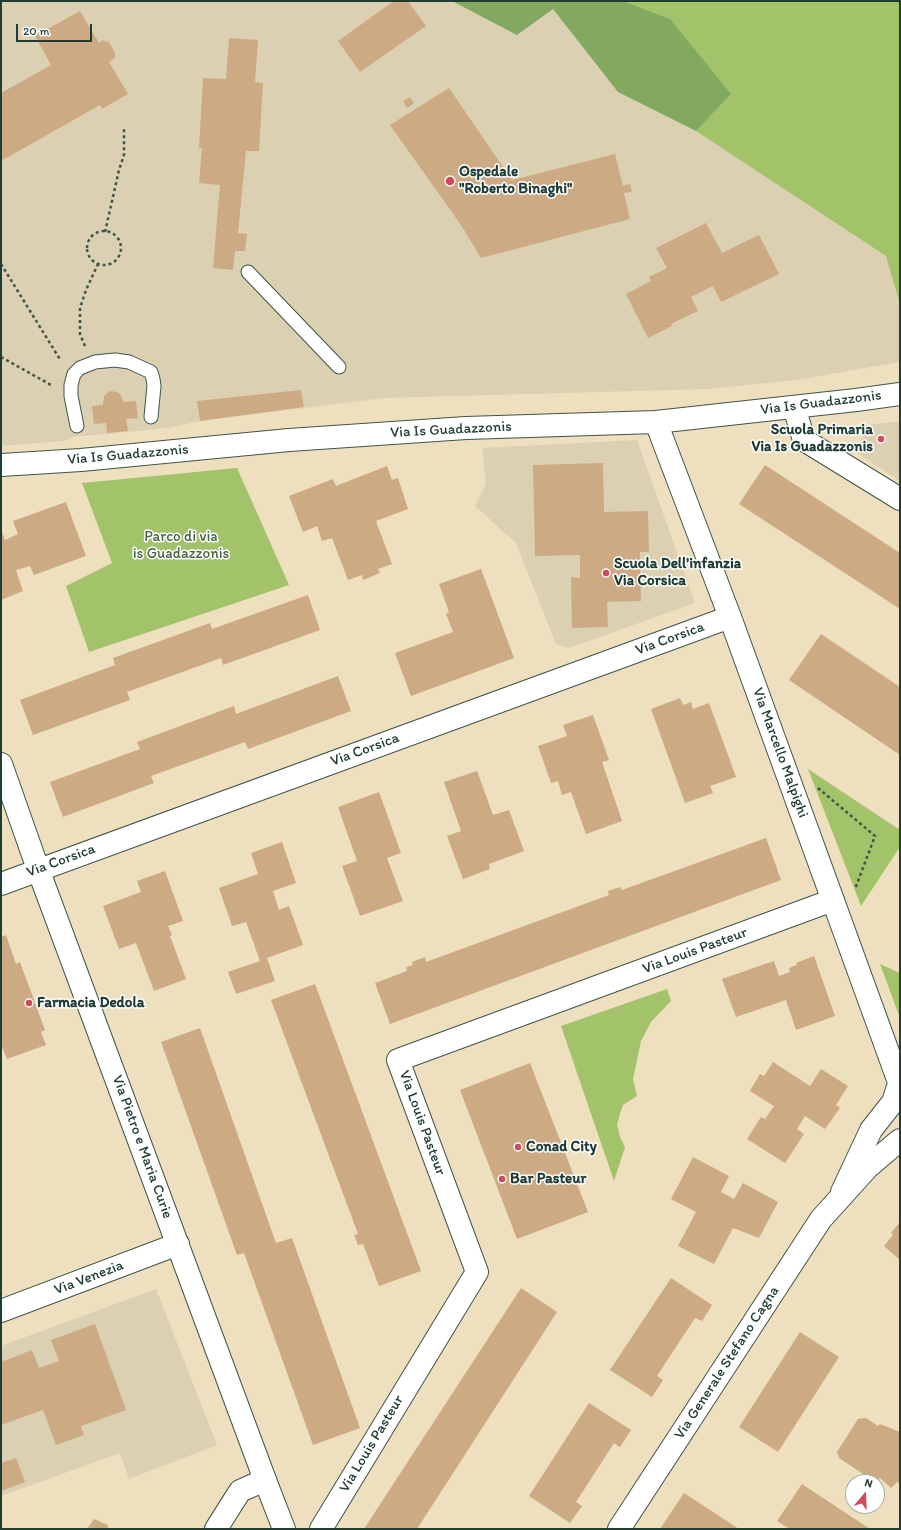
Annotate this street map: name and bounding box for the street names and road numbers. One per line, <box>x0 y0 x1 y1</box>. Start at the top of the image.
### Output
street label: Via Is Guadazzonis <box>760 387 882 419</box>
street label: Via Is Guadazzonis <box>390 418 512 442</box>
street label: Via Is Guadazzonis <box>67 441 189 469</box>
street label: Via Corsica <box>633 618 707 660</box>
street label: Via Marcello Malpighi <box>748 686 812 820</box>
street label: Via Corsica <box>328 729 402 771</box>
street label: Via Corsica <box>24 840 98 882</box>
street label: Via Louis Pasteur <box>640 924 750 978</box>
street label: Via Louis Pasteur <box>395 1068 449 1178</box>
street label: Via Pietro e Maria Curie <box>108 1073 176 1221</box>
street label: Via Venezia <box>52 1257 126 1299</box>
street label: Via Generale Stefano Cagna <box>671 1283 783 1443</box>
street label: Via Louis Pasteur <box>336 1392 408 1496</box>

